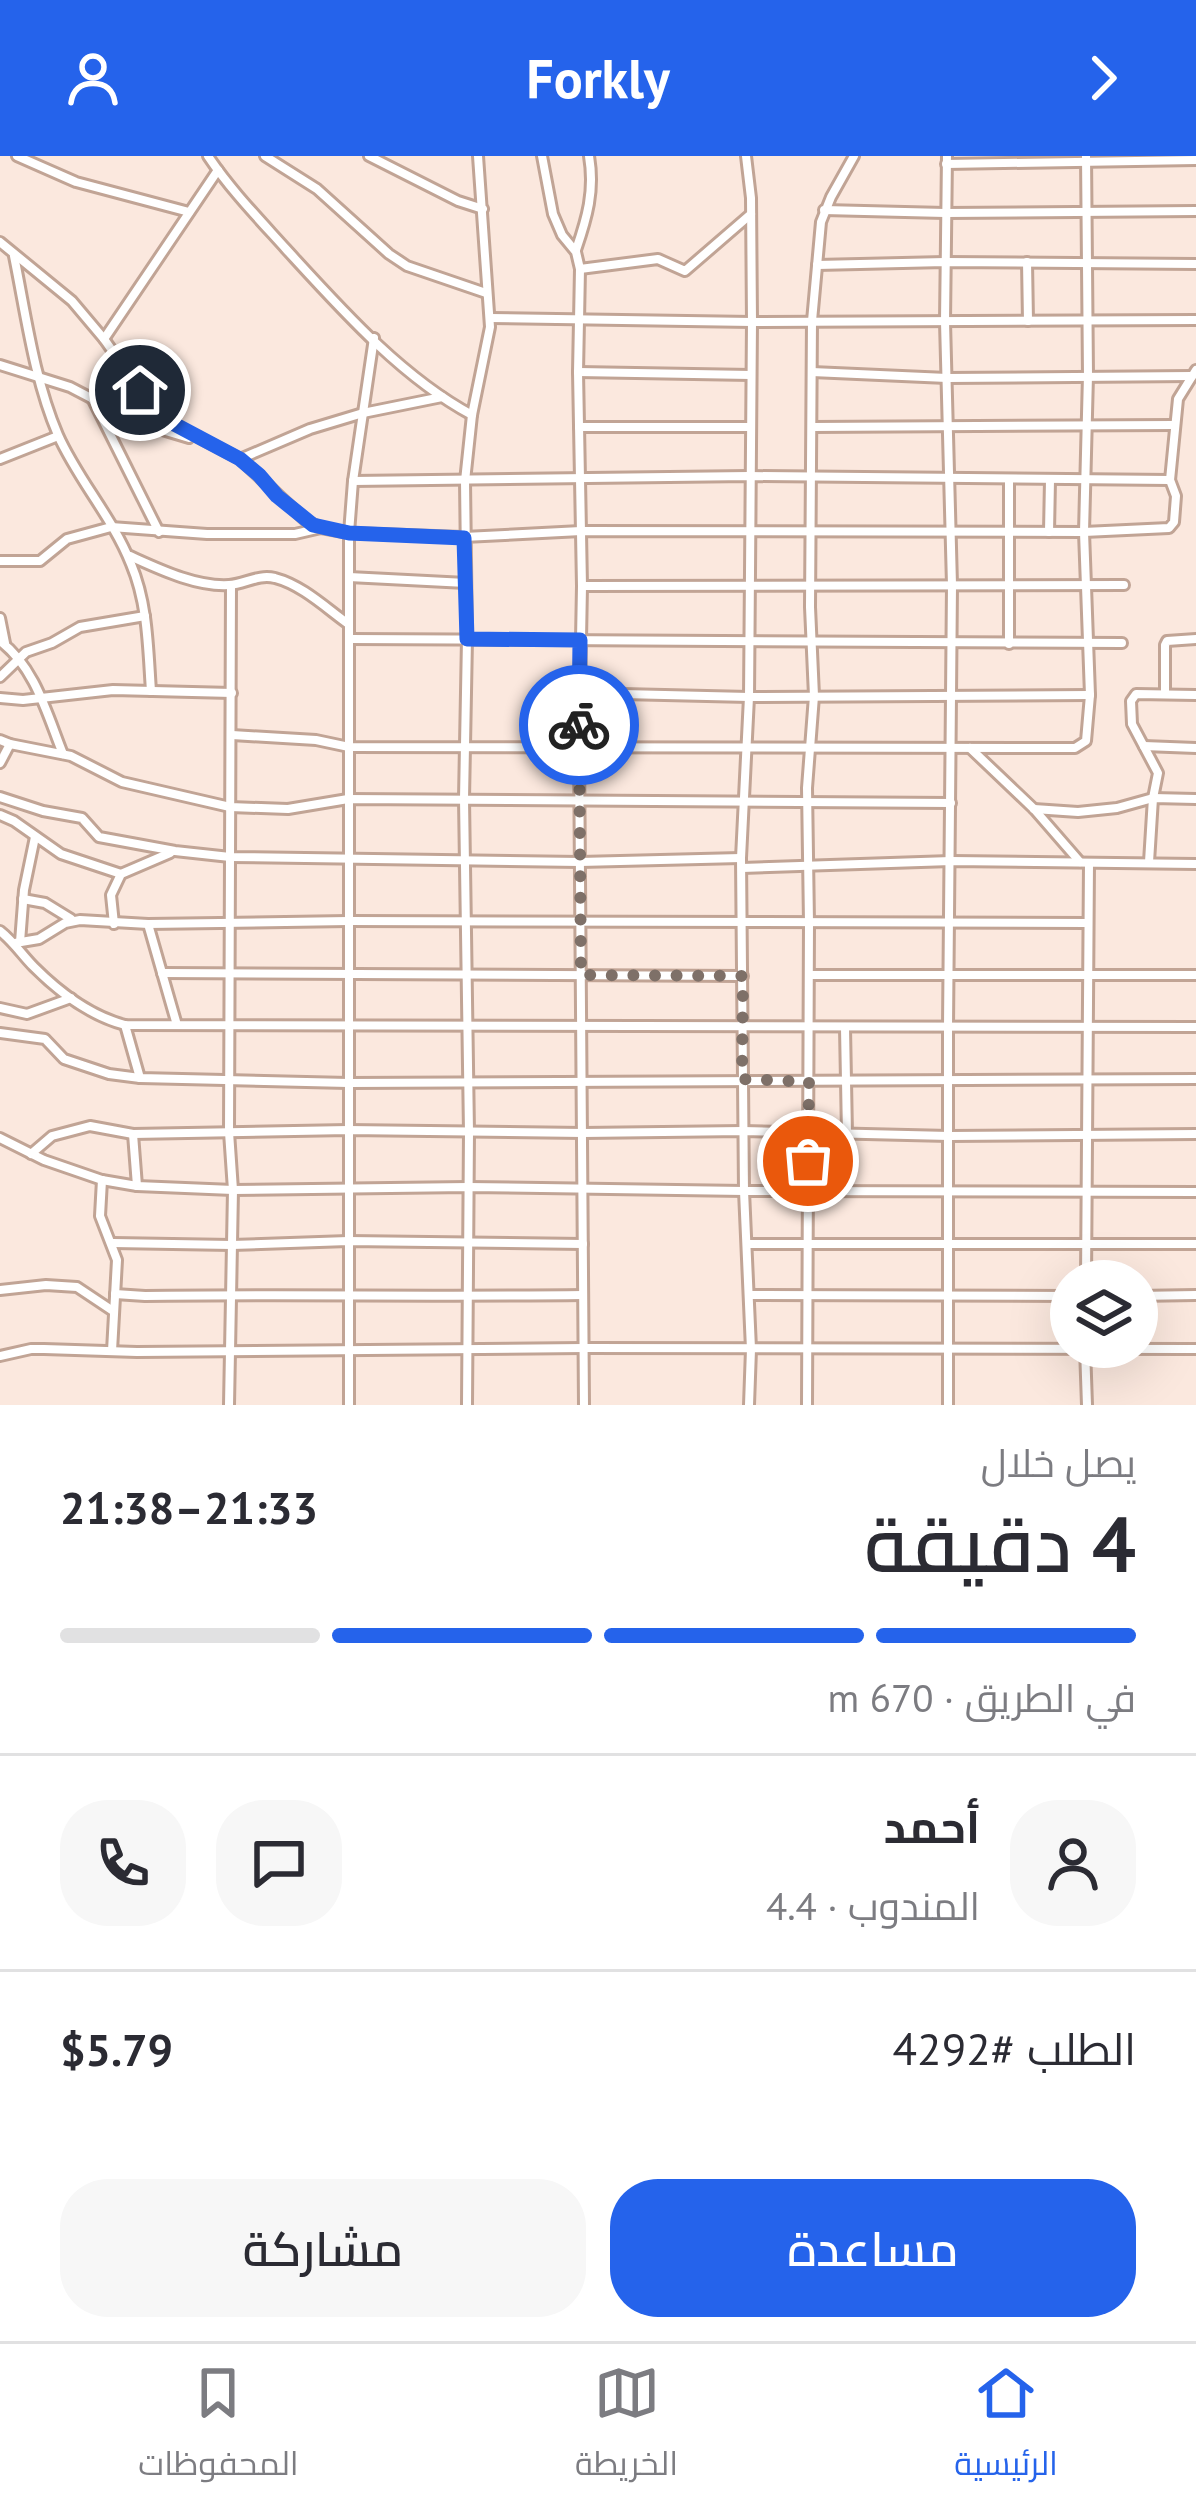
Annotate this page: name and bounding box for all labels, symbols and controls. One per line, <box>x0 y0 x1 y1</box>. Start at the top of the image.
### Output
text: Forkly <box>526 43 670 113</box>
icon: person <box>60 45 126 111</box>
icon: forward <box>1070 45 1136 111</box>
pin <box>89 339 191 441</box>
icon: home <box>107 357 173 423</box>
courier <box>519 665 639 785</box>
icon: bike <box>546 692 612 758</box>
pin <box>757 1110 859 1212</box>
icon: bag <box>775 1128 841 1194</box>
map controls <box>1050 1260 1158 1368</box>
button: layers <box>1050 1260 1158 1368</box>
text: يصل خلال <box>981 1437 1136 1488</box>
text: 21:33–21:38 <box>60 1478 318 1536</box>
text: 4 دقيقة <box>864 1493 1136 1594</box>
text: في الطريق · 670 m <box>828 1672 1136 1723</box>
text: أحمد <box>884 1797 980 1855</box>
button: phone <box>60 1800 186 1926</box>
button: chat <box>216 1800 342 1926</box>
button: person <box>1010 1800 1136 1926</box>
text: المندوب · 4.4 <box>766 1880 980 1931</box>
text: الطلب #4292 <box>893 2019 1136 2077</box>
text: $5.79 <box>60 2020 173 2078</box>
button: مشاركة <box>60 2179 586 2317</box>
button: مساعدة <box>610 2179 1136 2317</box>
tab: المحفوظات <box>138 2360 299 2494</box>
tab: الخريطة <box>575 2360 678 2494</box>
tab: الرئيسية <box>954 2360 1058 2494</box>

